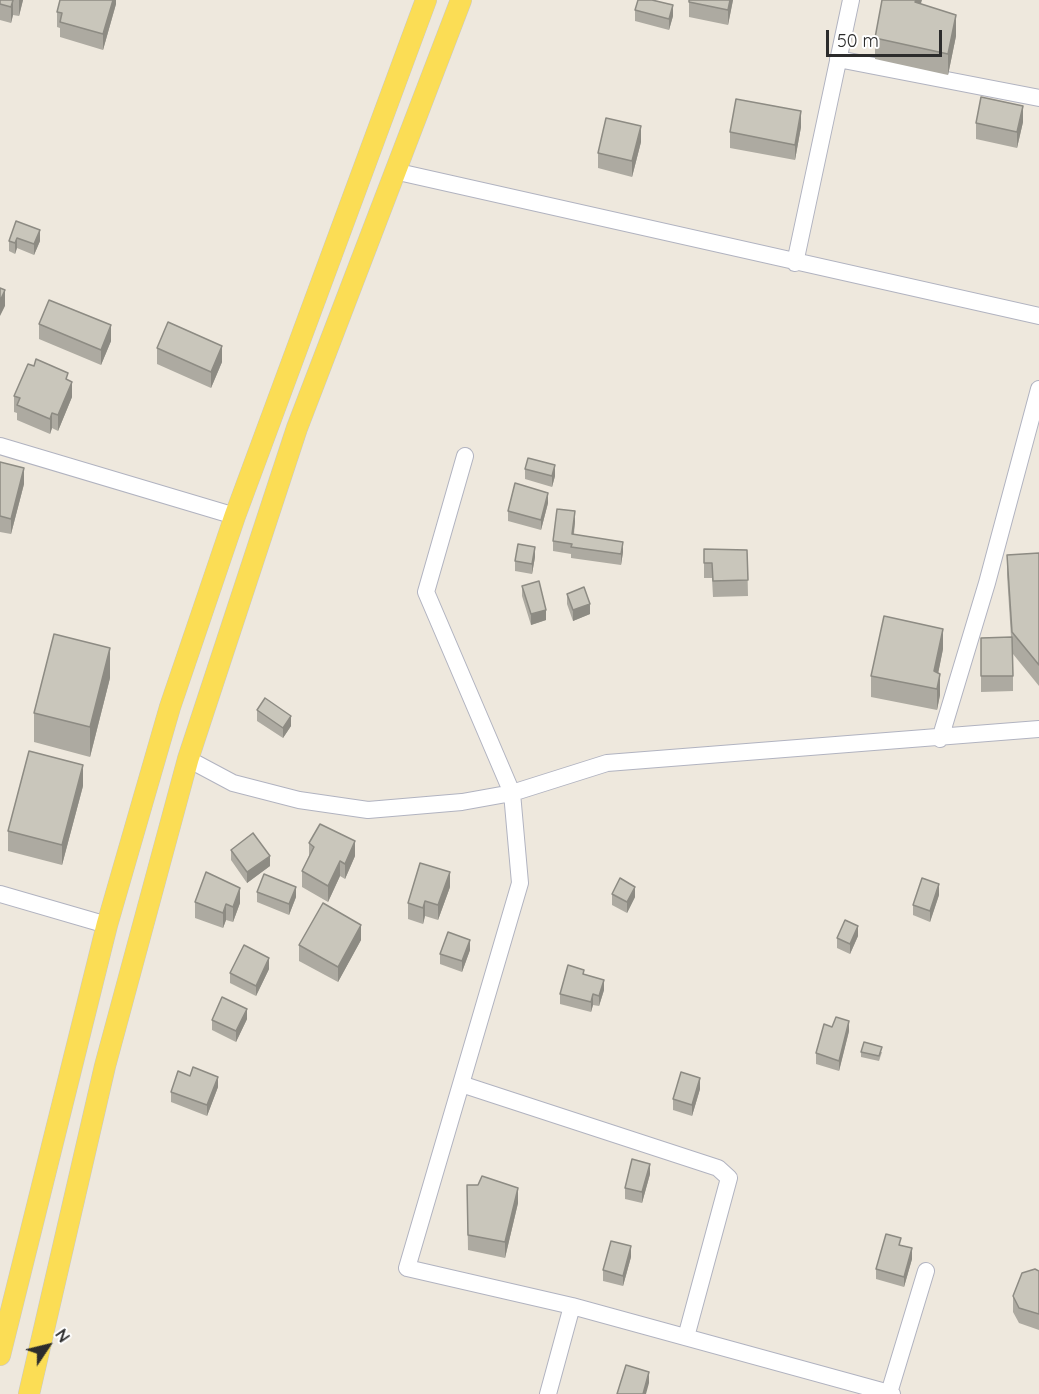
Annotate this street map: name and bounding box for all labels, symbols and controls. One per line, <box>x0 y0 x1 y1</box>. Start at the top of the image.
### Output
scale bar <box>829 18 944 56</box>
text: 50 m <box>837 29 879 52</box>
north arrow <box>18 1316 78 1376</box>
text: N <box>51 1325 74 1346</box>

